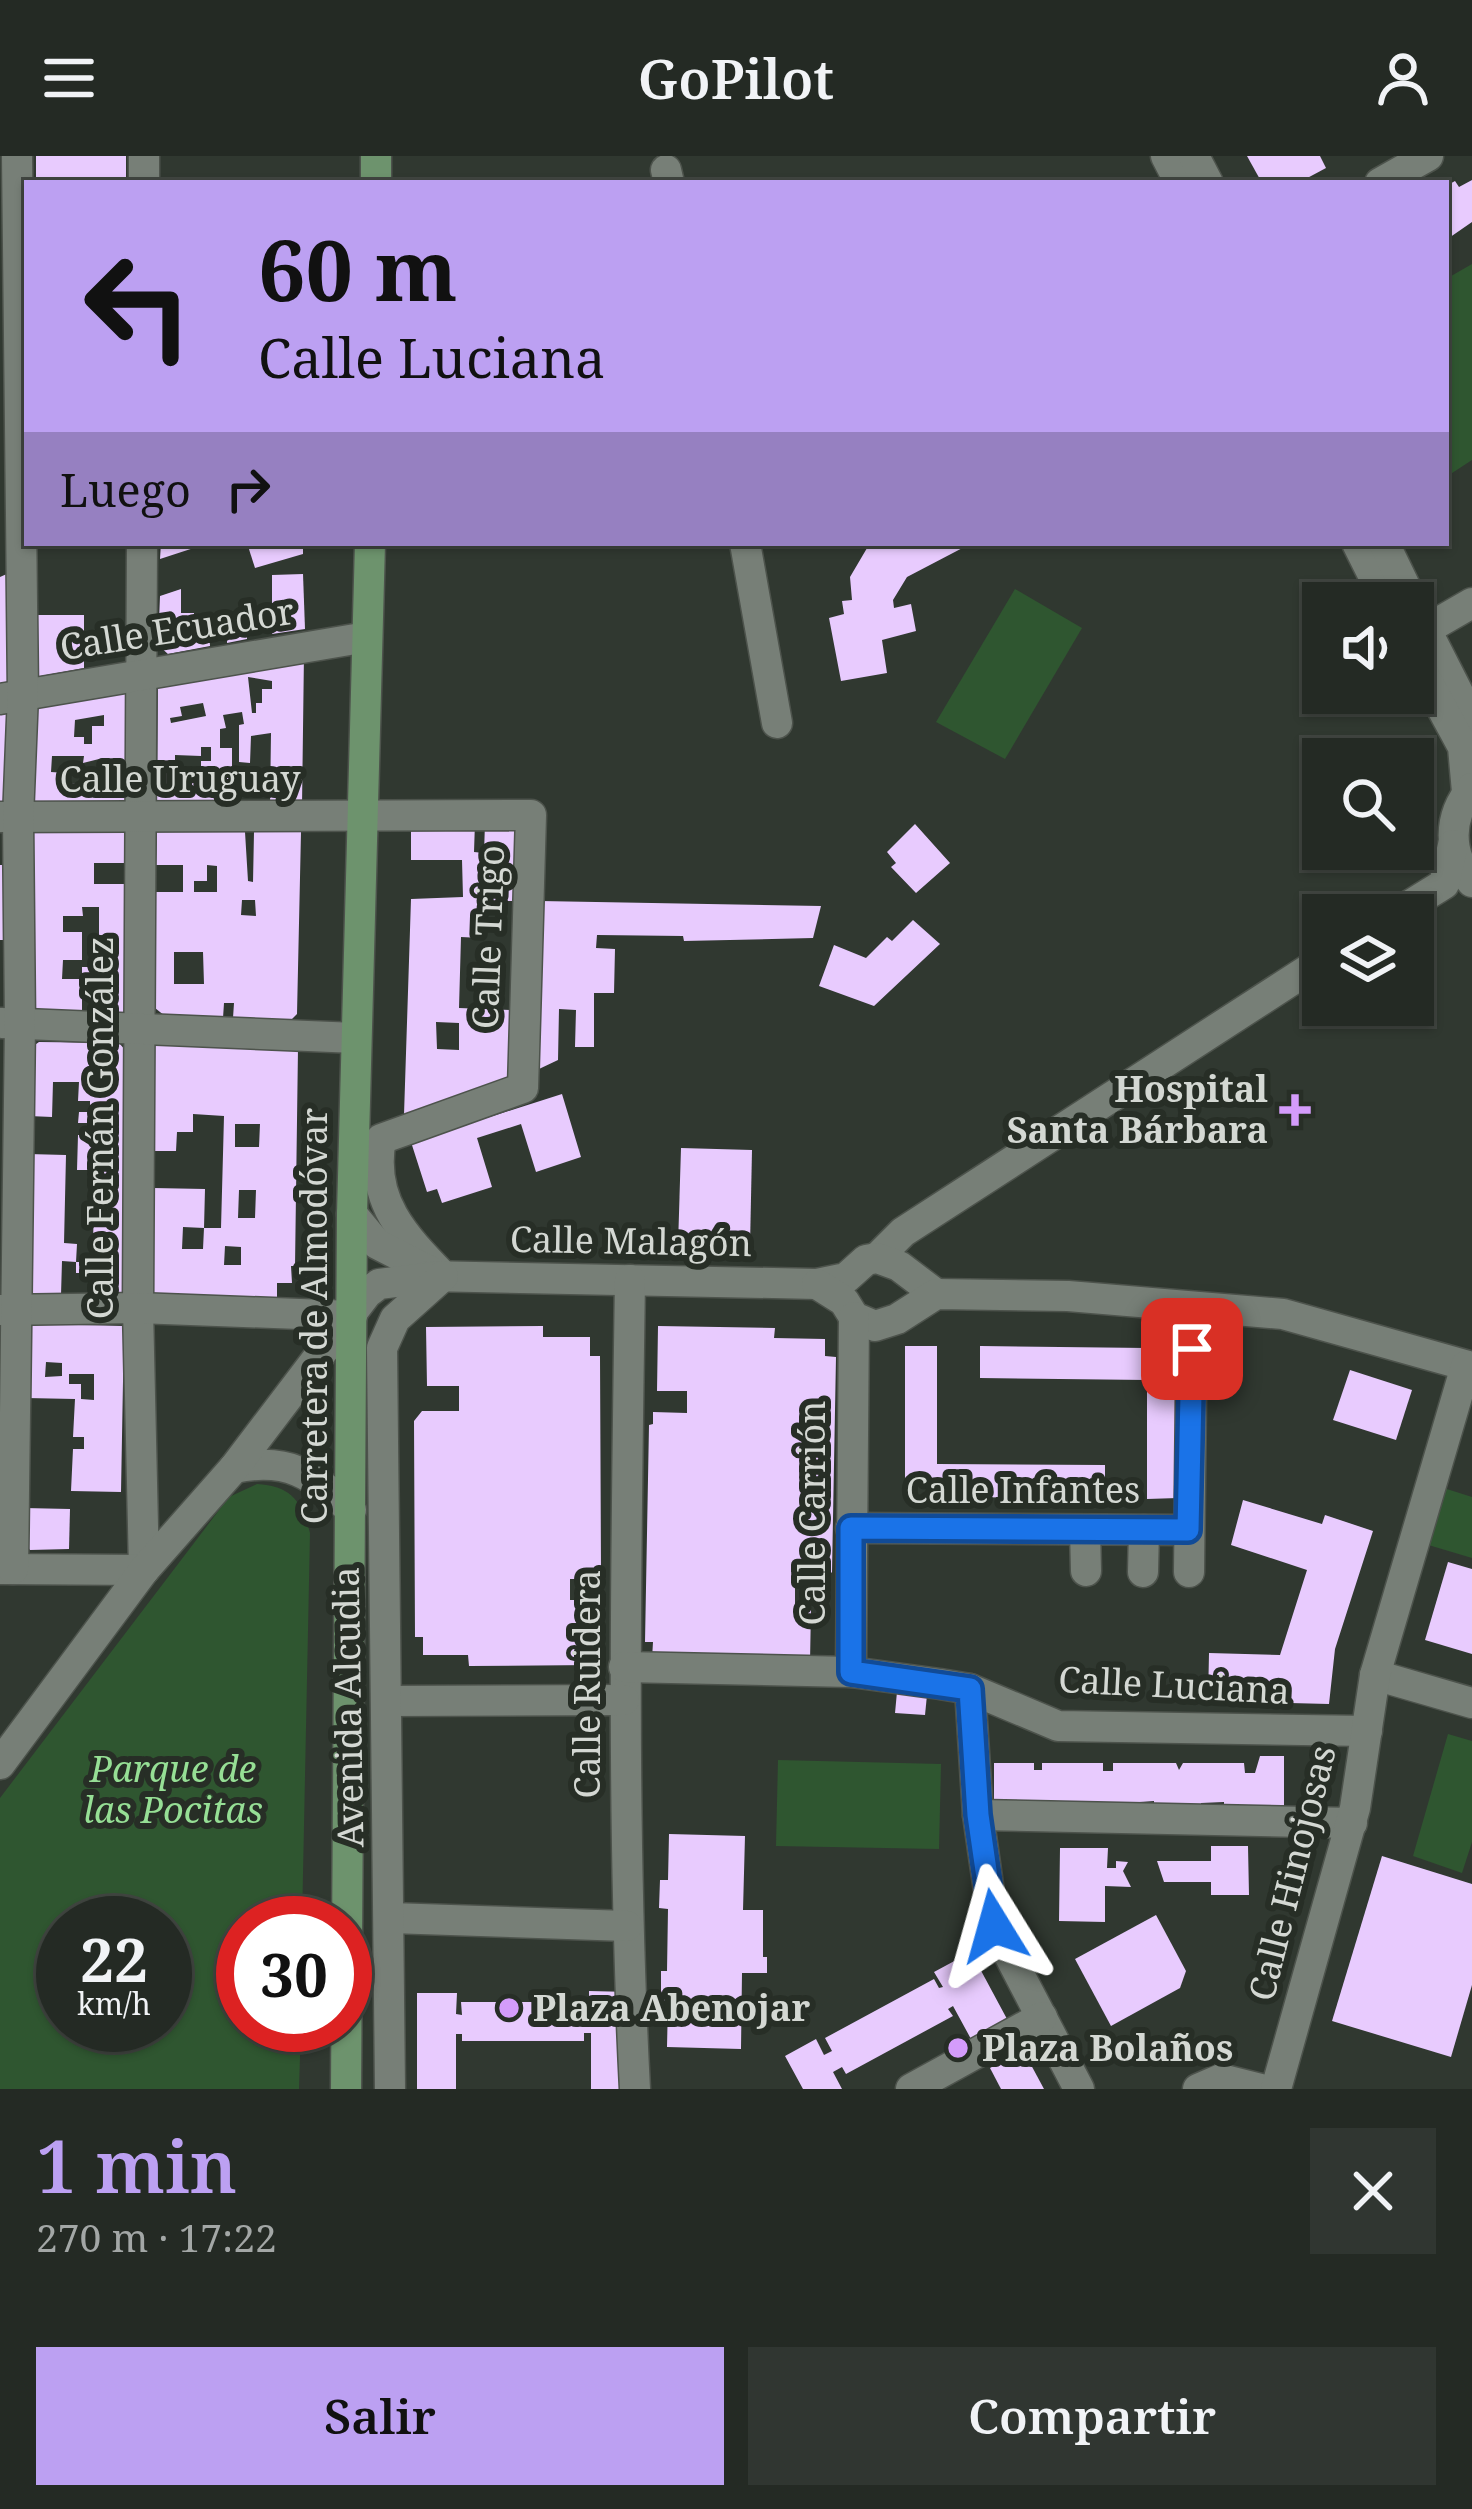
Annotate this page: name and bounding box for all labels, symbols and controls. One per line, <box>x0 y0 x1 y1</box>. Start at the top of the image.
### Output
text: GoPilot <box>638 41 834 115</box>
icon: menu <box>36 45 102 111</box>
icon: person <box>1370 45 1436 111</box>
text: 60 m <box>258 211 458 326</box>
icon: left <box>60 228 216 384</box>
text: Calle Luciana <box>258 320 605 394</box>
icon: right <box>215 456 281 522</box>
text: Luego <box>60 459 191 520</box>
map controls <box>1302 582 1434 1026</box>
button: sound <box>1302 582 1434 714</box>
street label: Calle Ecuador <box>56 586 298 671</box>
button: search <box>1302 738 1434 870</box>
street label: Calle Uruguay <box>59 754 301 803</box>
street label: Calle Trigo <box>460 844 515 1030</box>
button: layers <box>1302 894 1434 1026</box>
street label: Calle Fernán González <box>75 937 124 1319</box>
place label: Hospital Santa Bárbara <box>1007 1064 1268 1154</box>
marker: Hospital Santa Bárbara <box>1279 1094 1311 1126</box>
street label: Carretera de Almodóvar <box>289 1108 338 1524</box>
street label: Calle Malagón <box>510 1214 752 1267</box>
pin <box>1141 1298 1243 1400</box>
icon: arrive <box>1159 1316 1225 1382</box>
street label: Calle Carrión <box>787 1400 836 1626</box>
street label: Calle Infantes <box>906 1465 1140 1514</box>
street label: Avenida Alcudia <box>321 1566 374 1848</box>
street label: Calle Ruidera <box>562 1569 611 1799</box>
street label: Calle Luciana <box>1057 1654 1291 1715</box>
street label: Calle Hinojosas <box>1236 1740 1347 2006</box>
park label: Parque de las Pocitas <box>83 1744 263 1834</box>
position arrow <box>931 1863 1057 1989</box>
speed limit sign: 30 <box>216 1896 372 2052</box>
text: 22 <box>80 1918 148 2000</box>
text: km/h <box>77 1983 151 2024</box>
place label: Plaza Abenojar <box>533 1983 810 2032</box>
marker: Plaza Abenojar <box>496 1995 522 2021</box>
place label: Plaza Bolaños <box>982 2023 1233 2072</box>
marker: Plaza Bolaños <box>945 2035 971 2061</box>
text: 1 min <box>36 2116 237 2214</box>
button: close <box>1310 2128 1436 2254</box>
text: 270 m · 17:22 <box>36 2210 277 2263</box>
button: Salir <box>36 2347 724 2485</box>
button: Compartir <box>748 2347 1436 2485</box>

